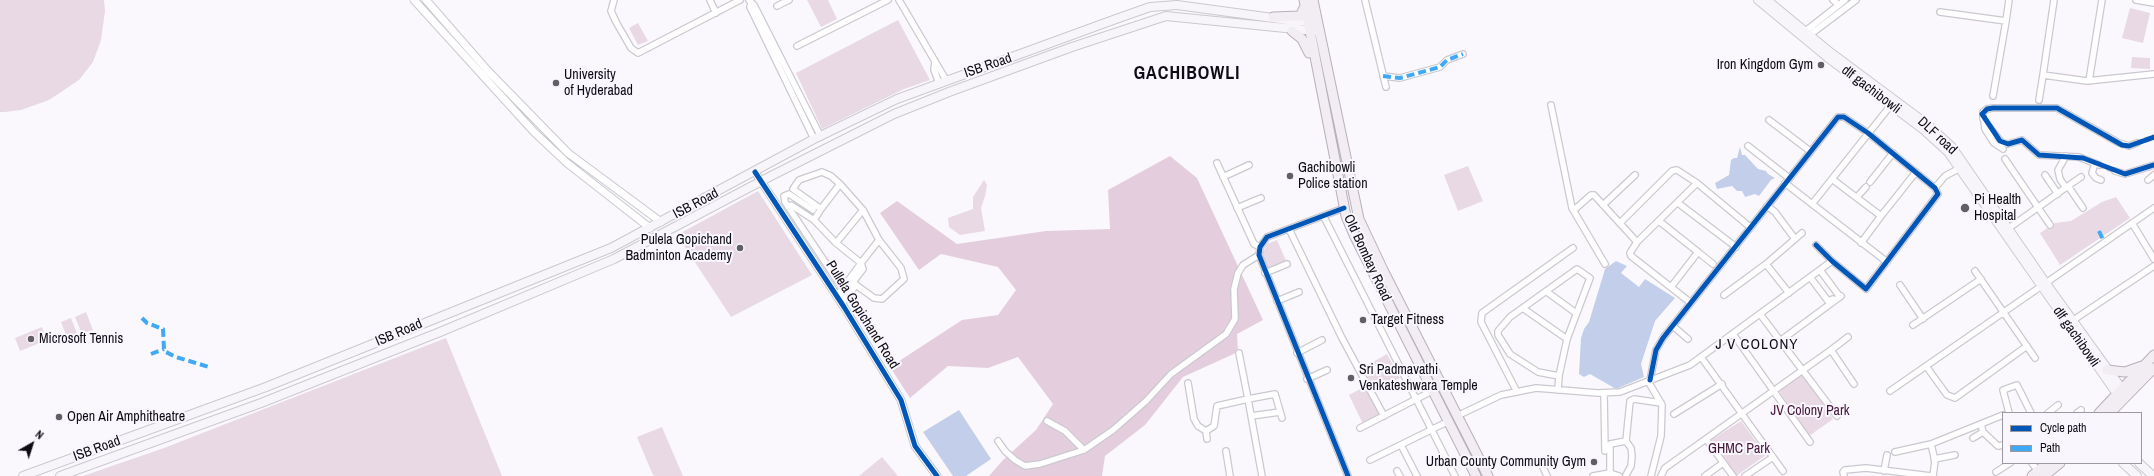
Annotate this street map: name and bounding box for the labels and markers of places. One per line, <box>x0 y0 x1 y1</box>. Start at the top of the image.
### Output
place label: Iron Kingdom Gym <box>1717 57 1813 73</box>
marker: Iron Kingdom Gym <box>1816 60 1826 70</box>
place label: University of Hyderabad <box>564 67 633 100</box>
marker: University of Hyderabad <box>551 78 561 88</box>
place label: Gachibowli Police station <box>1298 160 1368 192</box>
marker: Gachibowli Police station <box>1285 171 1295 181</box>
place label: Pi Health Hospital <box>1974 192 2021 224</box>
marker: Pi Health Hospital <box>1959 202 1971 214</box>
place label: Pulela Gopichand Badminton Academy <box>625 232 732 264</box>
marker: Pulela Gopichand Badminton Academy <box>735 243 745 253</box>
place label: Target Fitness <box>1371 312 1444 328</box>
marker: Target Fitness <box>1358 315 1368 325</box>
place label: Microsoft Tennis <box>39 331 123 347</box>
marker: Microsoft Tennis <box>26 334 36 344</box>
place label: Sri Padmavathi Venkateshwara Temple <box>1359 362 1478 394</box>
marker: Sri Padmavathi Venkateshwara Temple <box>1346 373 1356 383</box>
place label: Open Air Amphitheatre <box>67 409 185 425</box>
marker: Open Air Amphitheatre <box>54 412 64 422</box>
place label: Urban County Community Gym <box>1426 454 1586 470</box>
marker: Urban County Community Gym <box>1589 457 1599 467</box>

